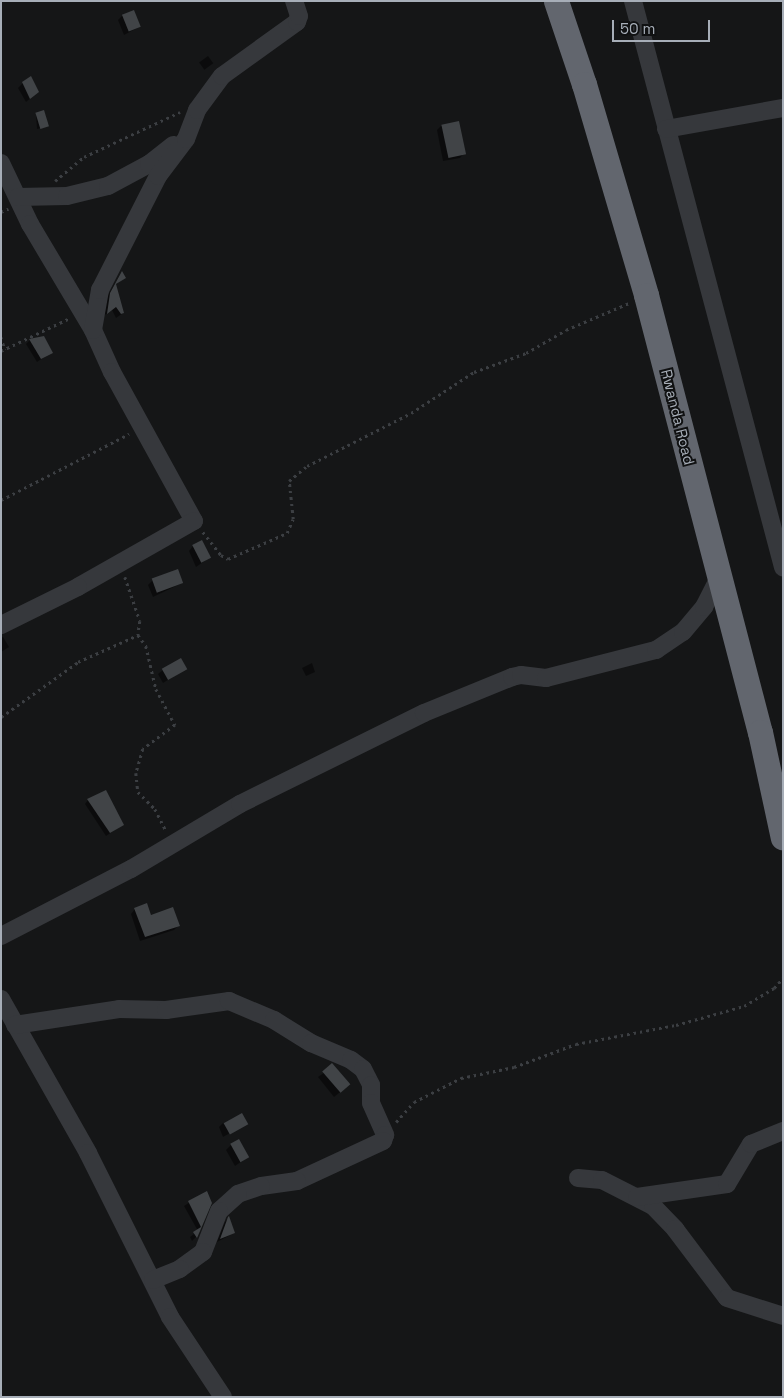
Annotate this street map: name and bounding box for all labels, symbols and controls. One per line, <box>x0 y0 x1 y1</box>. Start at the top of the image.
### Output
scale bar <box>614 10 712 42</box>
text: 50 m <box>620 19 655 38</box>
street label: Rwanda Road <box>657 367 699 467</box>

